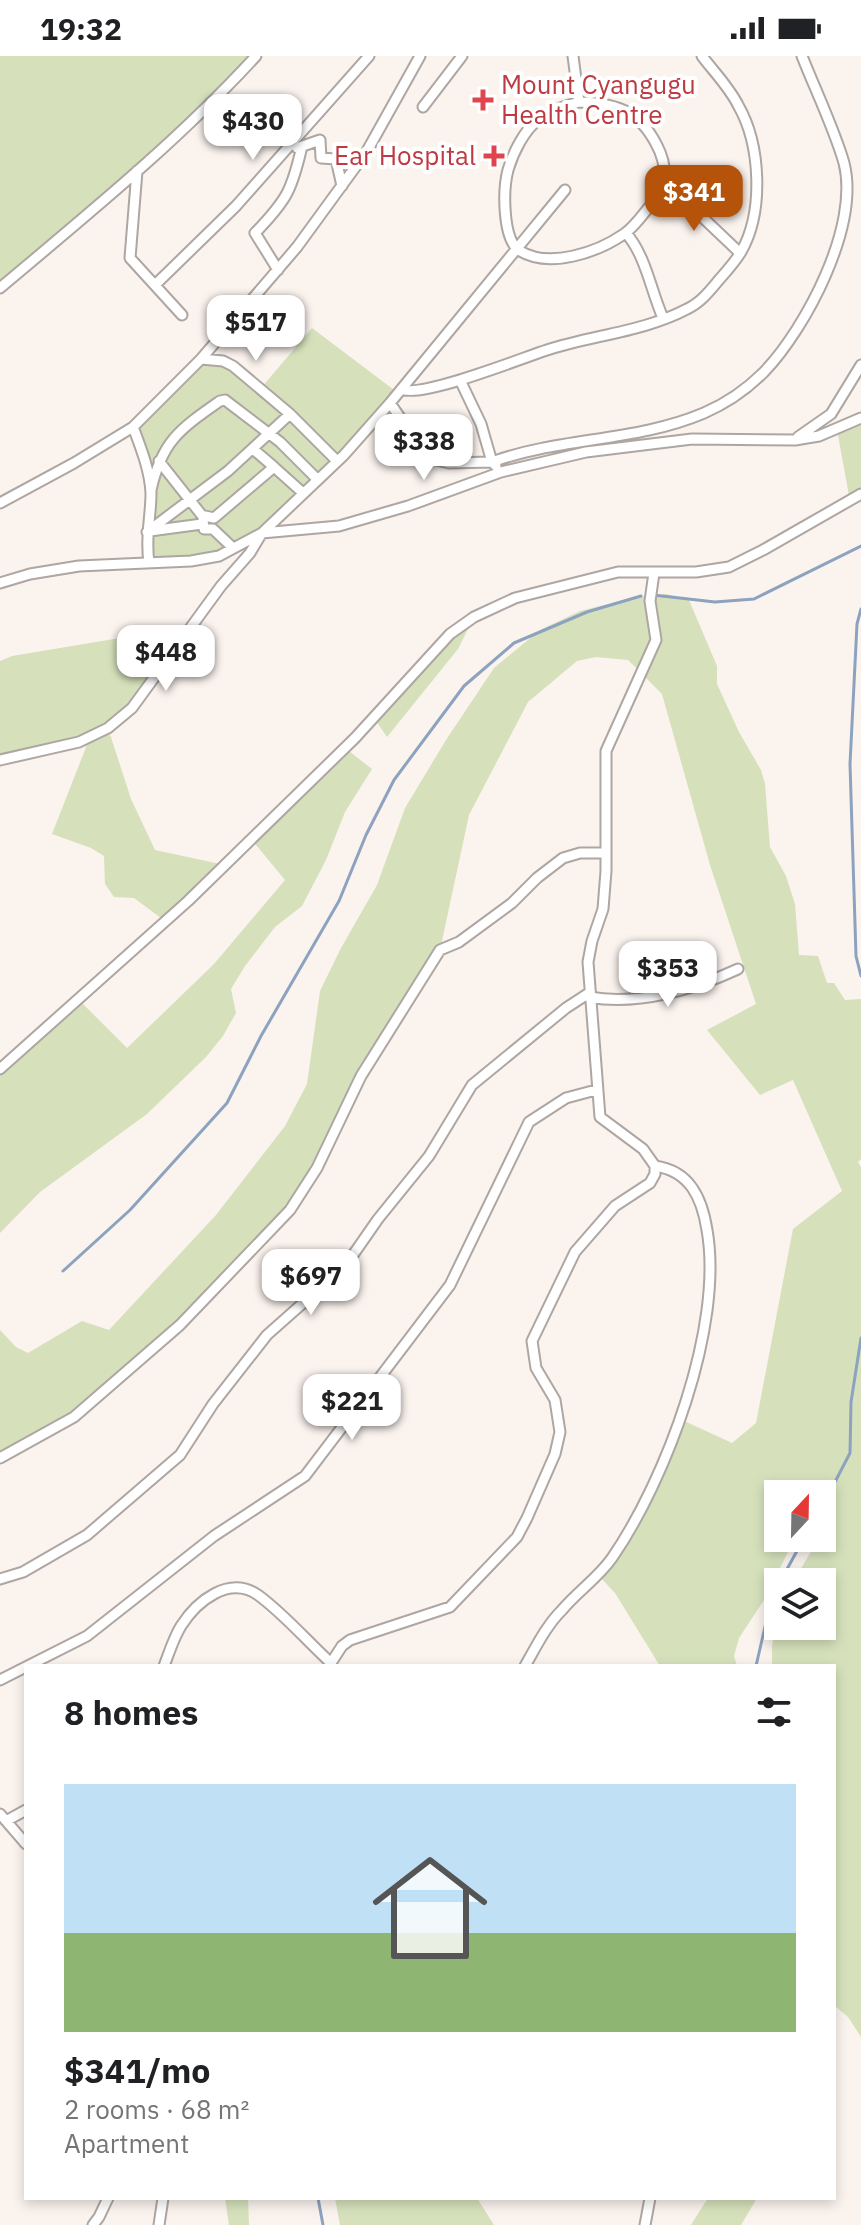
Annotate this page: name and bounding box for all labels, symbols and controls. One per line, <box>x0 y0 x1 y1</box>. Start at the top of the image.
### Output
text: 19:32 <box>40 9 122 48</box>
place label: Mount Cyangugu Health Centre <box>501 67 696 131</box>
marker: Mount Cyangugu Health Centre <box>472 89 494 111</box>
pin: $430 <box>206 94 300 162</box>
text: $430 <box>222 103 284 137</box>
place label: Ear Hospital <box>334 138 476 172</box>
marker: Ear Hospital <box>483 145 505 167</box>
pin: $341 <box>647 165 741 233</box>
text: $341 <box>663 174 725 208</box>
pin: $517 <box>209 295 303 363</box>
text: $517 <box>225 304 287 338</box>
pin: $338 <box>377 414 471 482</box>
text: $338 <box>393 423 455 457</box>
pin: $448 <box>119 625 213 693</box>
text: $448 <box>135 634 197 668</box>
pin: $353 <box>621 941 715 1009</box>
text: $353 <box>637 950 699 984</box>
pin: $697 <box>264 1249 358 1317</box>
text: $697 <box>280 1258 342 1292</box>
pin: $221 <box>305 1374 399 1442</box>
text: $221 <box>321 1383 383 1417</box>
north arrow <box>764 1480 836 1552</box>
map controls <box>764 1480 836 1640</box>
button: layers <box>764 1568 836 1640</box>
text: 8 homes <box>64 1690 199 1734</box>
icon: filters <box>752 1690 796 1734</box>
icon: home <box>358 1836 502 1980</box>
text: $341/mo <box>64 2048 211 2092</box>
text: 2 rooms · 68 m² <box>64 2092 249 2126</box>
text: Apartment <box>64 2126 189 2160</box>

